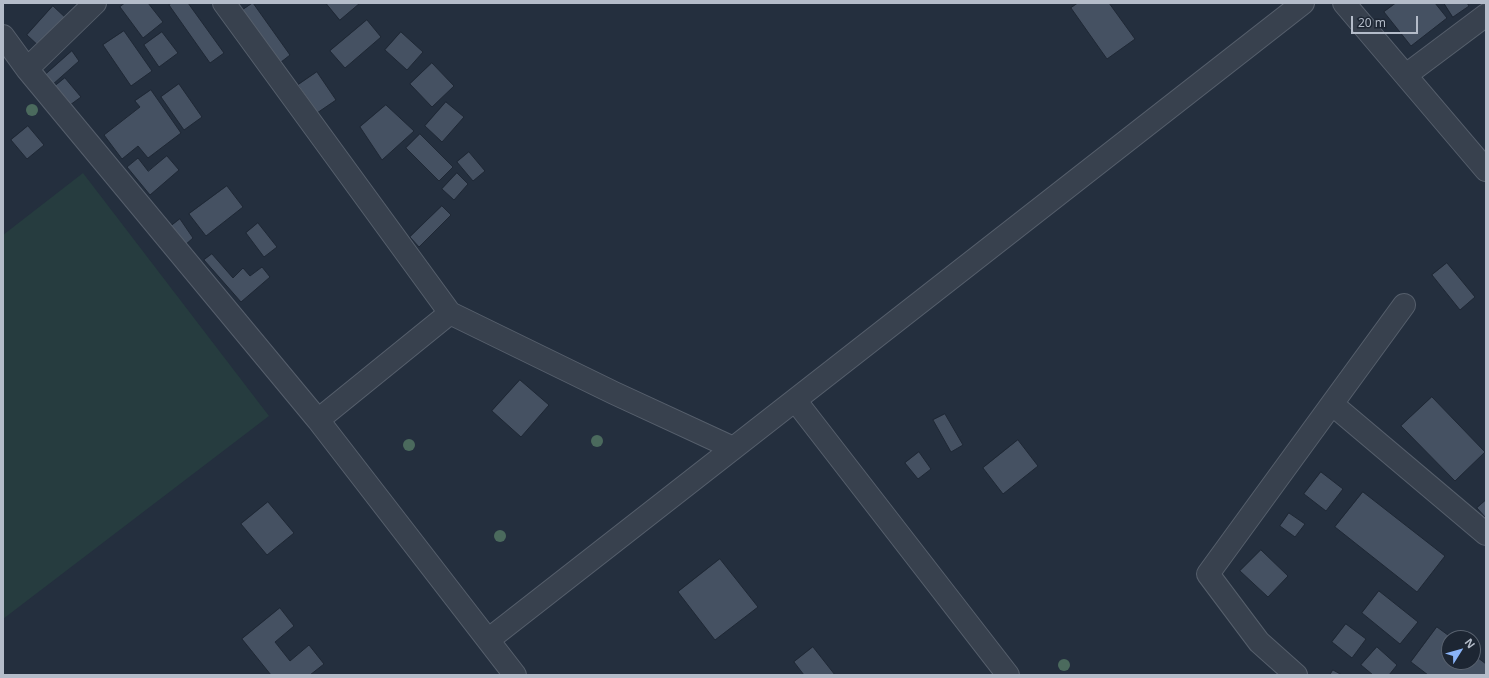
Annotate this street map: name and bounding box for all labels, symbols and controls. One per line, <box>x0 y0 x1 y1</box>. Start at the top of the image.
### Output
scale bar <box>1353 8 1420 34</box>
text: 20 m <box>1358 14 1386 31</box>
north arrow <box>1441 630 1481 670</box>
text: N <box>1461 635 1479 651</box>

